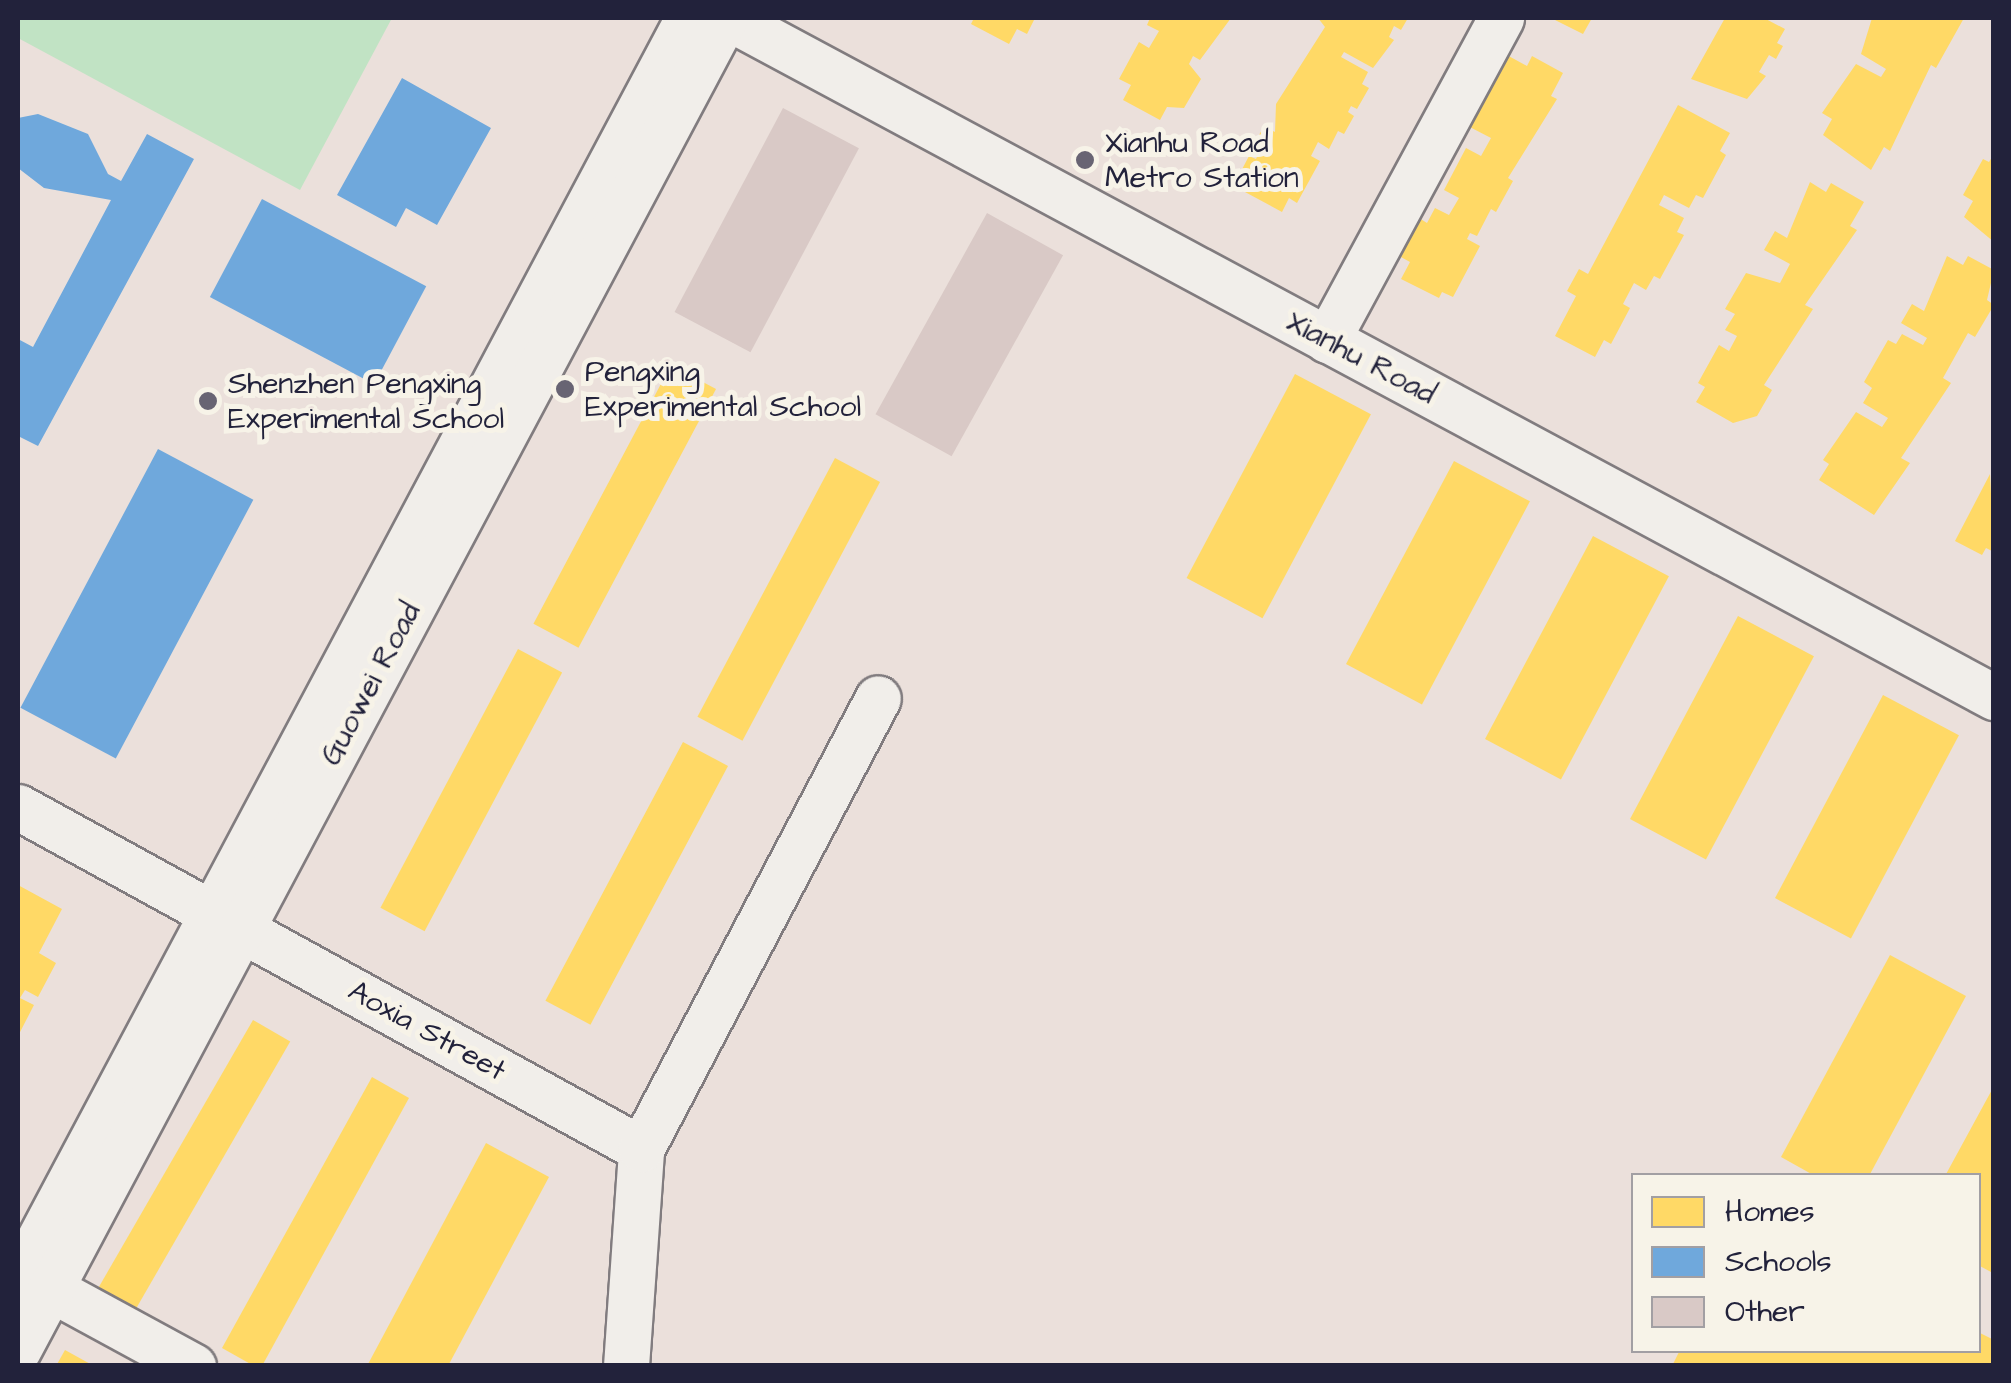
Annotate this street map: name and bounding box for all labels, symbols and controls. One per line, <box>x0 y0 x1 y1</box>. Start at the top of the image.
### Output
place label: Xianhu Road Metro Station <box>1105 125 1299 196</box>
marker: Xianhu Road Metro Station <box>1074 149 1096 171</box>
street label: Xianhu Road <box>1280 304 1442 412</box>
place label: Pengxing Experimental School <box>585 354 861 424</box>
place label: Shenzhen Pengxing Experimental School <box>228 366 504 436</box>
marker: Pengxing Experimental School <box>554 378 576 400</box>
marker: Shenzhen Pengxing Experimental School <box>197 390 219 412</box>
street label: Guowei Road <box>313 597 429 771</box>
street label: Aoxia Street <box>342 973 512 1089</box>
legend <box>1631 1173 1981 1353</box>
text: Homes <box>1725 1191 1815 1233</box>
text: Schools <box>1725 1241 1832 1283</box>
text: Other <box>1725 1291 1805 1333</box>

